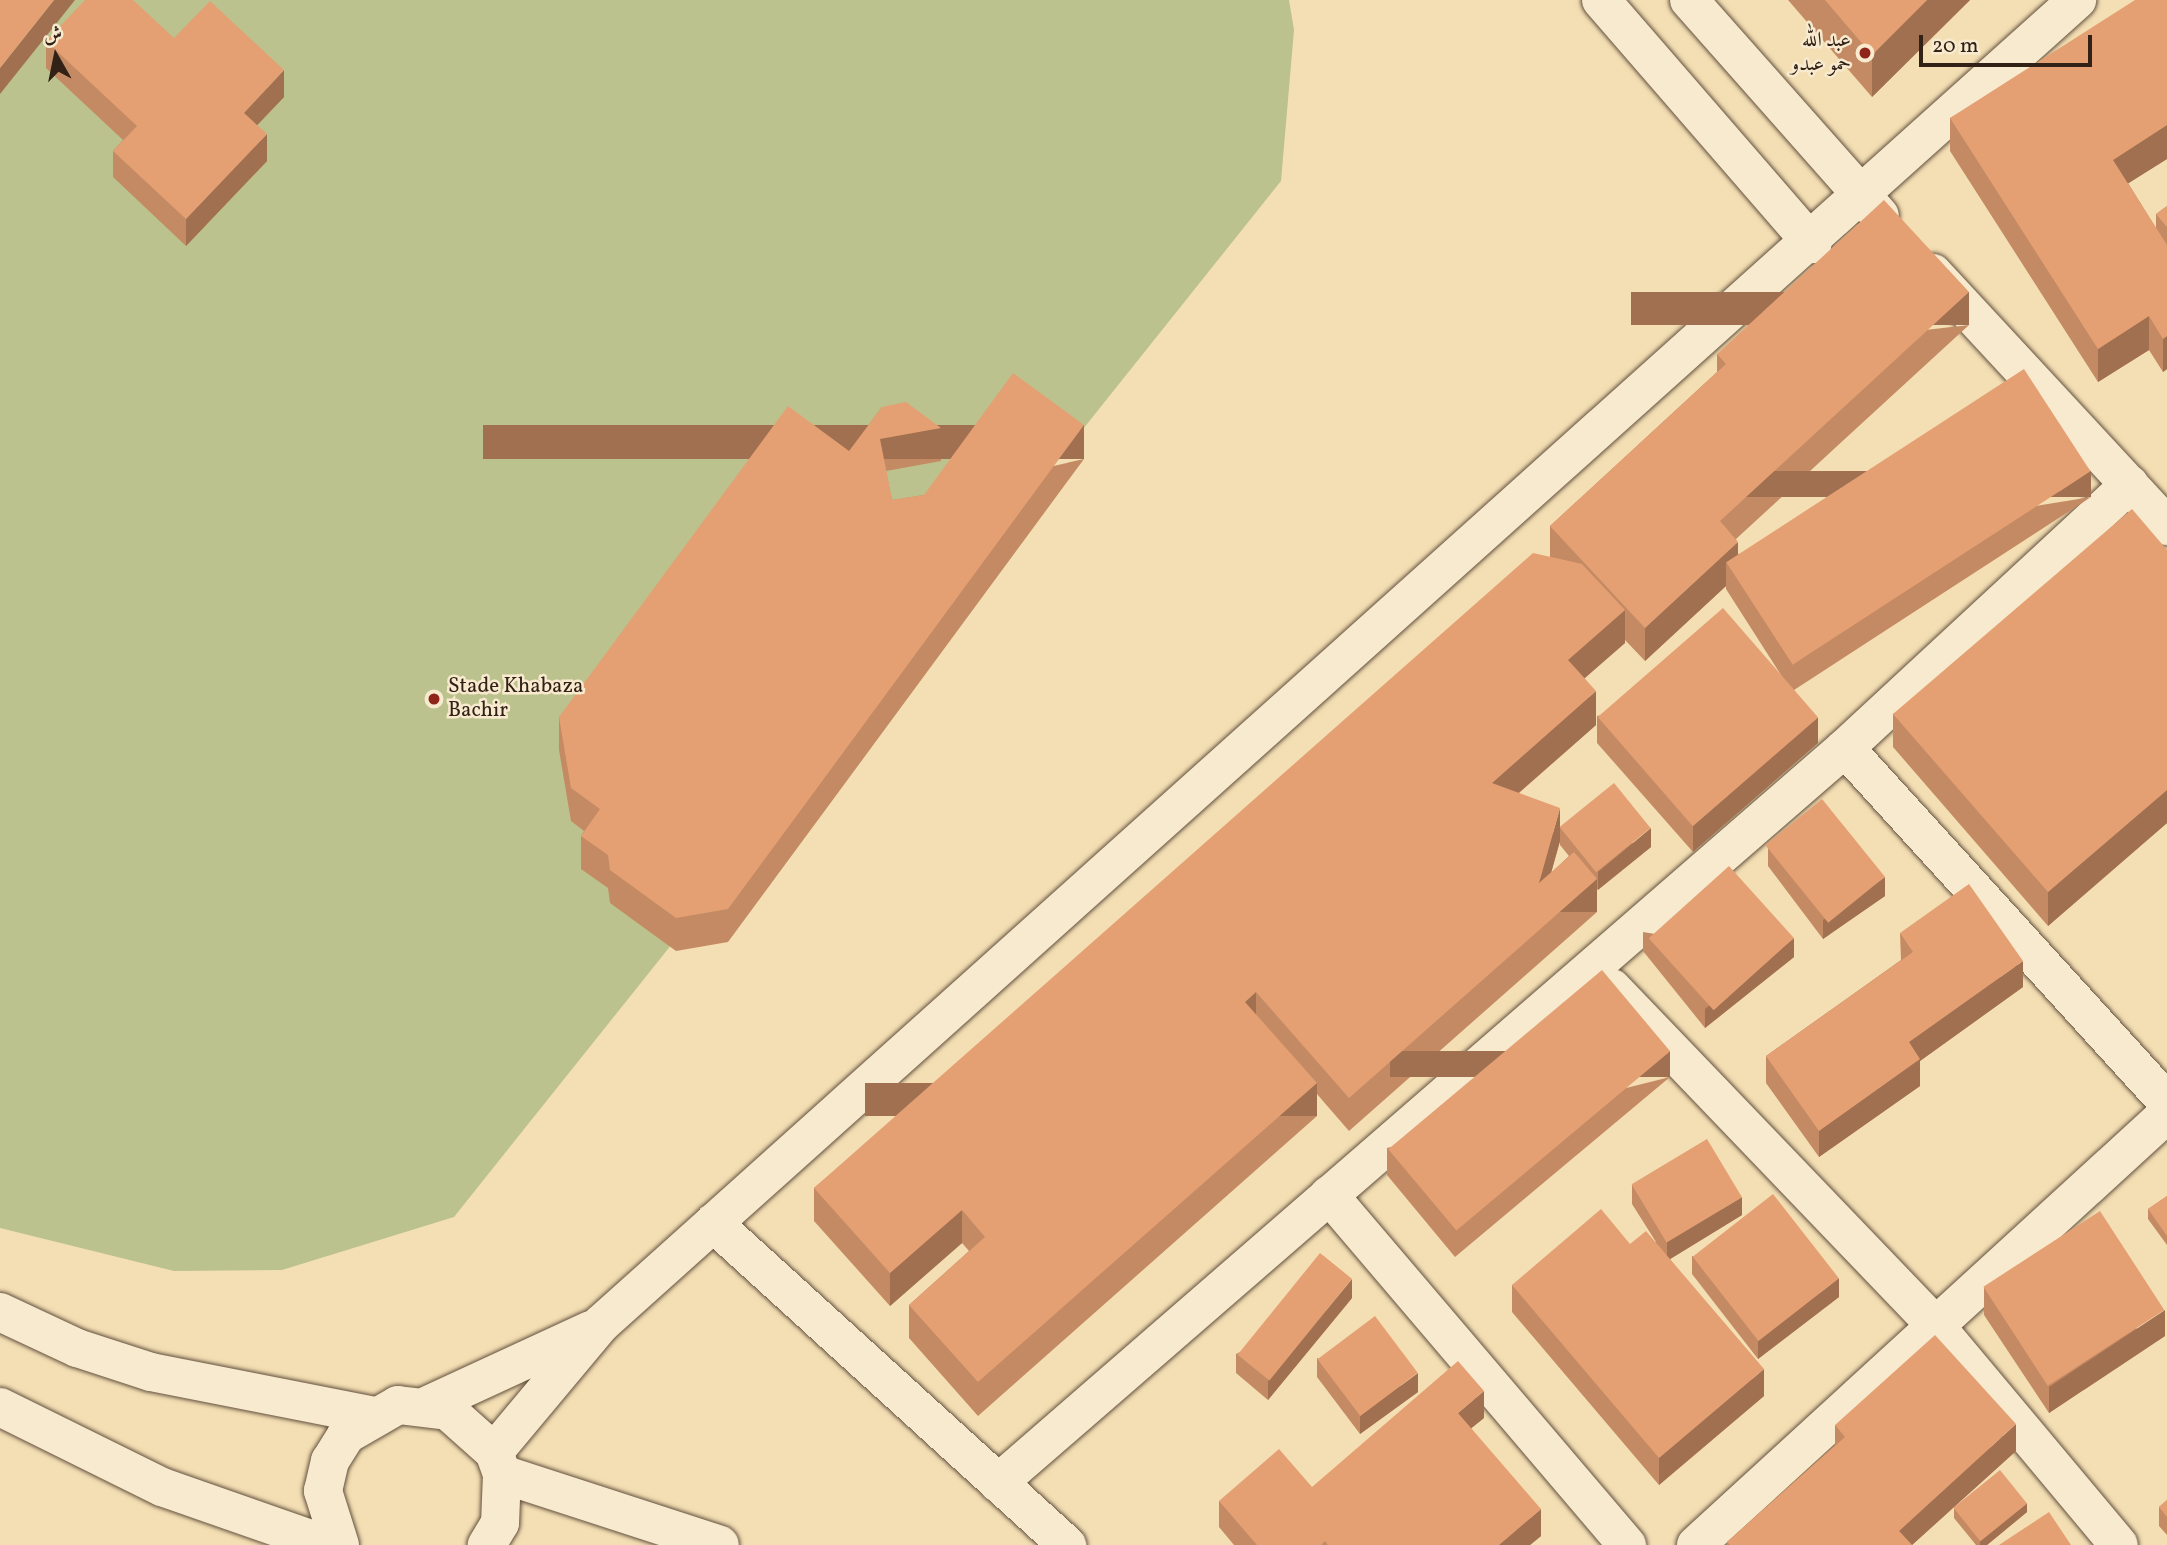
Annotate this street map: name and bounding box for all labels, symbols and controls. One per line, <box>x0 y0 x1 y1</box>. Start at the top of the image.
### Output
north arrow <box>21 21 91 91</box>
text: ش <box>41 21 64 50</box>
scale bar <box>1922 21 2095 65</box>
place label: عبد الله حمو عبدو <box>1791 28 1851 78</box>
text: 20 m <box>1932 32 1978 61</box>
marker: عبد الله حمو عبدو <box>1857 45 1873 61</box>
place label: Stade Khabaza Bachir <box>448 674 584 724</box>
marker: Stade Khabaza Bachir <box>426 691 442 707</box>

